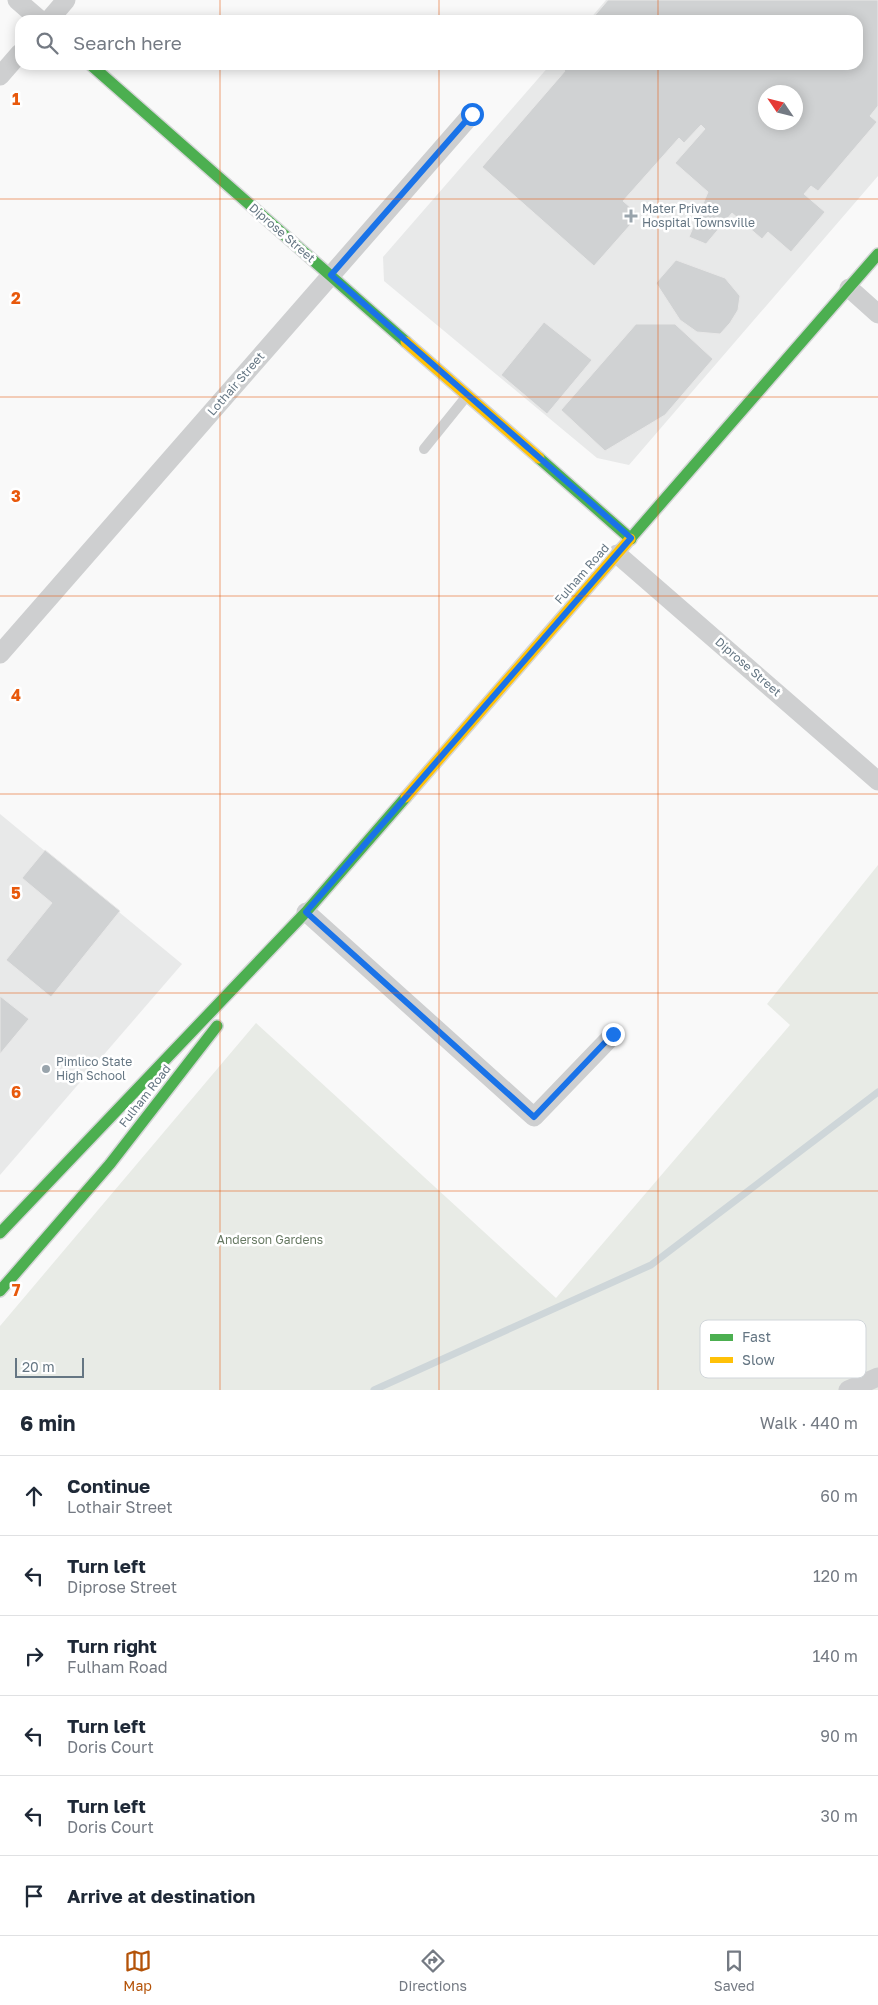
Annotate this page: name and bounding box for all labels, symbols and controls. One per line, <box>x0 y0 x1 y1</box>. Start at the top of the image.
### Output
search box <box>15 15 863 70</box>
icon: search <box>33 29 61 57</box>
text: Search here <box>73 31 182 54</box>
north arrow <box>758 85 803 130</box>
text: 1 <box>12 89 20 109</box>
route start <box>461 103 484 126</box>
street label: Diprose Street <box>246 200 319 266</box>
place label: Mater Private Hospital Townsville <box>642 201 755 230</box>
marker: Mater Private Hospital Townsville <box>624 209 638 223</box>
text: 2 <box>11 288 21 308</box>
street label: Lothair Street <box>204 349 267 419</box>
text: 3 <box>11 486 21 506</box>
street label: Fulham Road <box>551 540 612 607</box>
street label: Diprose Street <box>712 634 785 700</box>
text: 4 <box>11 685 21 705</box>
text: 5 <box>11 883 21 903</box>
route end <box>602 1023 625 1046</box>
place label: Pimlico State High School <box>56 1054 132 1083</box>
street label: Fulham Road <box>115 1061 174 1130</box>
marker: Pimlico State High School <box>40 1063 52 1075</box>
text: 6 <box>11 1082 21 1102</box>
park label: Anderson Gardens <box>217 1232 323 1247</box>
text: 7 <box>12 1280 21 1300</box>
legend <box>700 1320 866 1378</box>
text: Fast <box>742 1328 771 1345</box>
text: Slow <box>742 1351 775 1368</box>
scale bar <box>15 1355 84 1378</box>
text: 20 m <box>22 1358 55 1375</box>
text: 6 min <box>20 1410 75 1436</box>
text: Walk · 440 m <box>760 1413 858 1433</box>
text: Continue <box>67 1474 150 1497</box>
icon: ahead <box>20 1482 48 1510</box>
text: 60 m <box>820 1486 858 1506</box>
text: Lothair Street <box>67 1497 173 1517</box>
text: Turn left <box>67 1554 146 1577</box>
icon: left <box>20 1562 48 1590</box>
text: 120 m <box>813 1566 858 1586</box>
text: Diprose Street <box>67 1577 177 1597</box>
text: Turn right <box>67 1634 157 1657</box>
icon: right <box>20 1642 48 1670</box>
text: 140 m <box>812 1646 858 1666</box>
text: Fulham Road <box>67 1657 168 1677</box>
text: Turn left <box>67 1714 146 1737</box>
icon: left <box>20 1722 48 1750</box>
text: 90 m <box>820 1726 858 1746</box>
text: Doris Court <box>67 1737 154 1757</box>
text: Turn left <box>67 1794 146 1817</box>
icon: left <box>20 1802 48 1830</box>
text: 30 m <box>821 1806 858 1826</box>
text: Doris Court <box>67 1817 154 1837</box>
icon: arrive <box>20 1882 48 1910</box>
text: Arrive at destination <box>67 1884 255 1907</box>
tab: Map <box>123 1947 152 1994</box>
tab: Directions <box>399 1947 467 1994</box>
tab: Saved <box>714 1947 755 1994</box>

